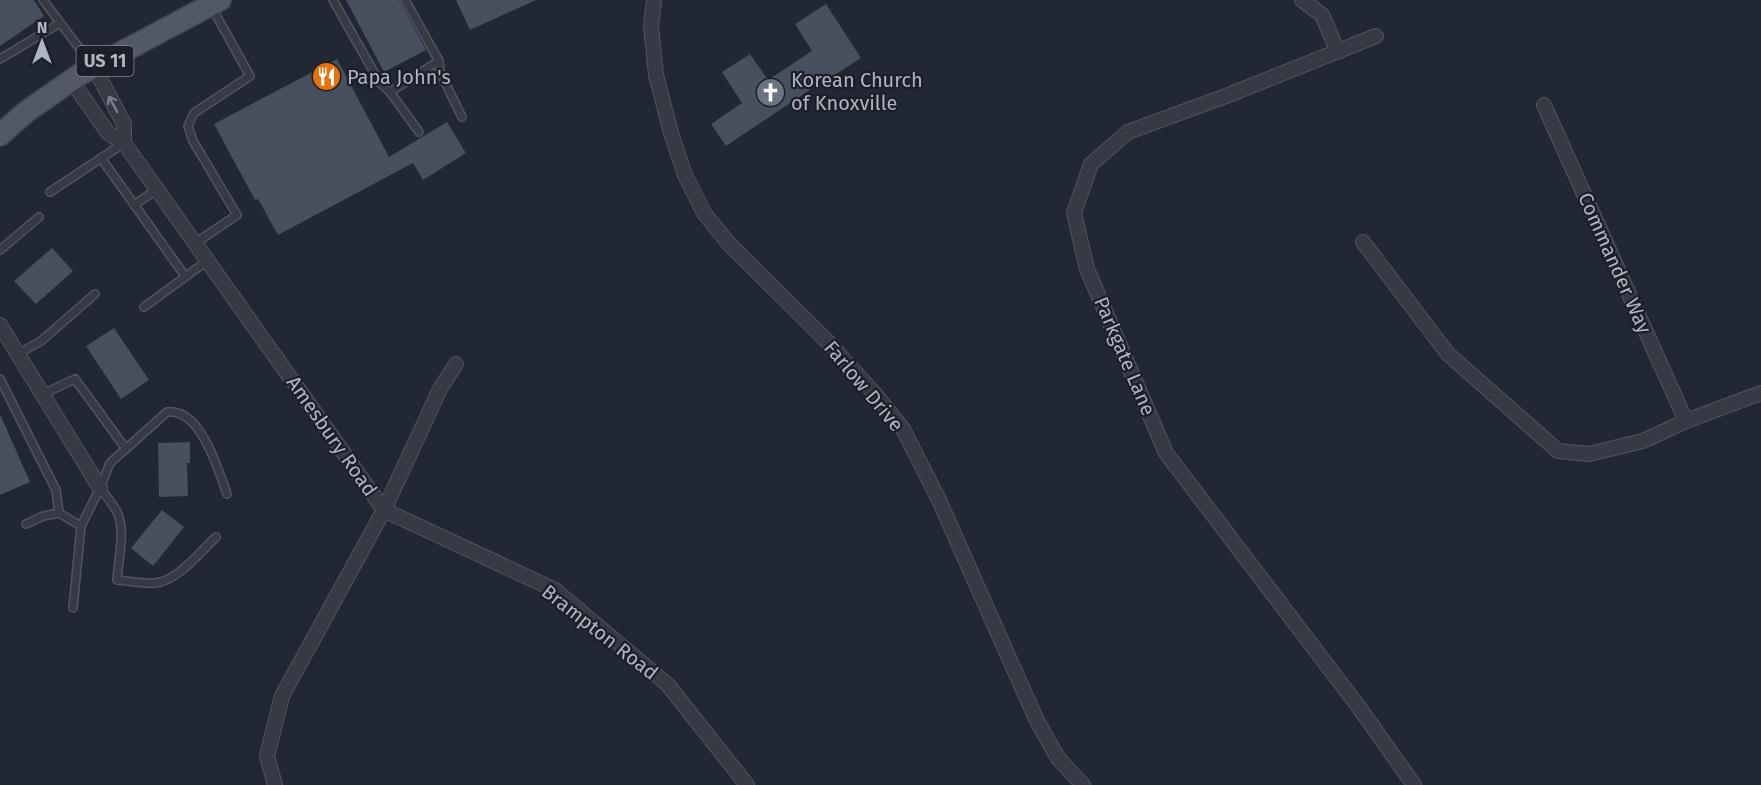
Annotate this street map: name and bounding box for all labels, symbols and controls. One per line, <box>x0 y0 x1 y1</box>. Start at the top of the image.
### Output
north arrow <box>12 12 72 72</box>
text: N <box>37 18 47 37</box>
road number: US 11 <box>76 46 134 76</box>
restaurant icon: Papa John's <box>310 61 342 93</box>
place label: Papa John's <box>347 65 451 89</box>
place label: Korean Church of Knoxville <box>791 68 923 115</box>
church icon: Korean Church of Knoxville <box>754 76 786 108</box>
one-way arrow <box>107 96 119 113</box>
street label: Commander Way <box>1573 189 1657 337</box>
street label: Parkgate Lane <box>1089 293 1161 419</box>
street label: Farlow Drive <box>819 336 909 436</box>
street label: Amesbury Road <box>282 371 382 501</box>
street label: Brampton Road <box>537 579 663 685</box>

